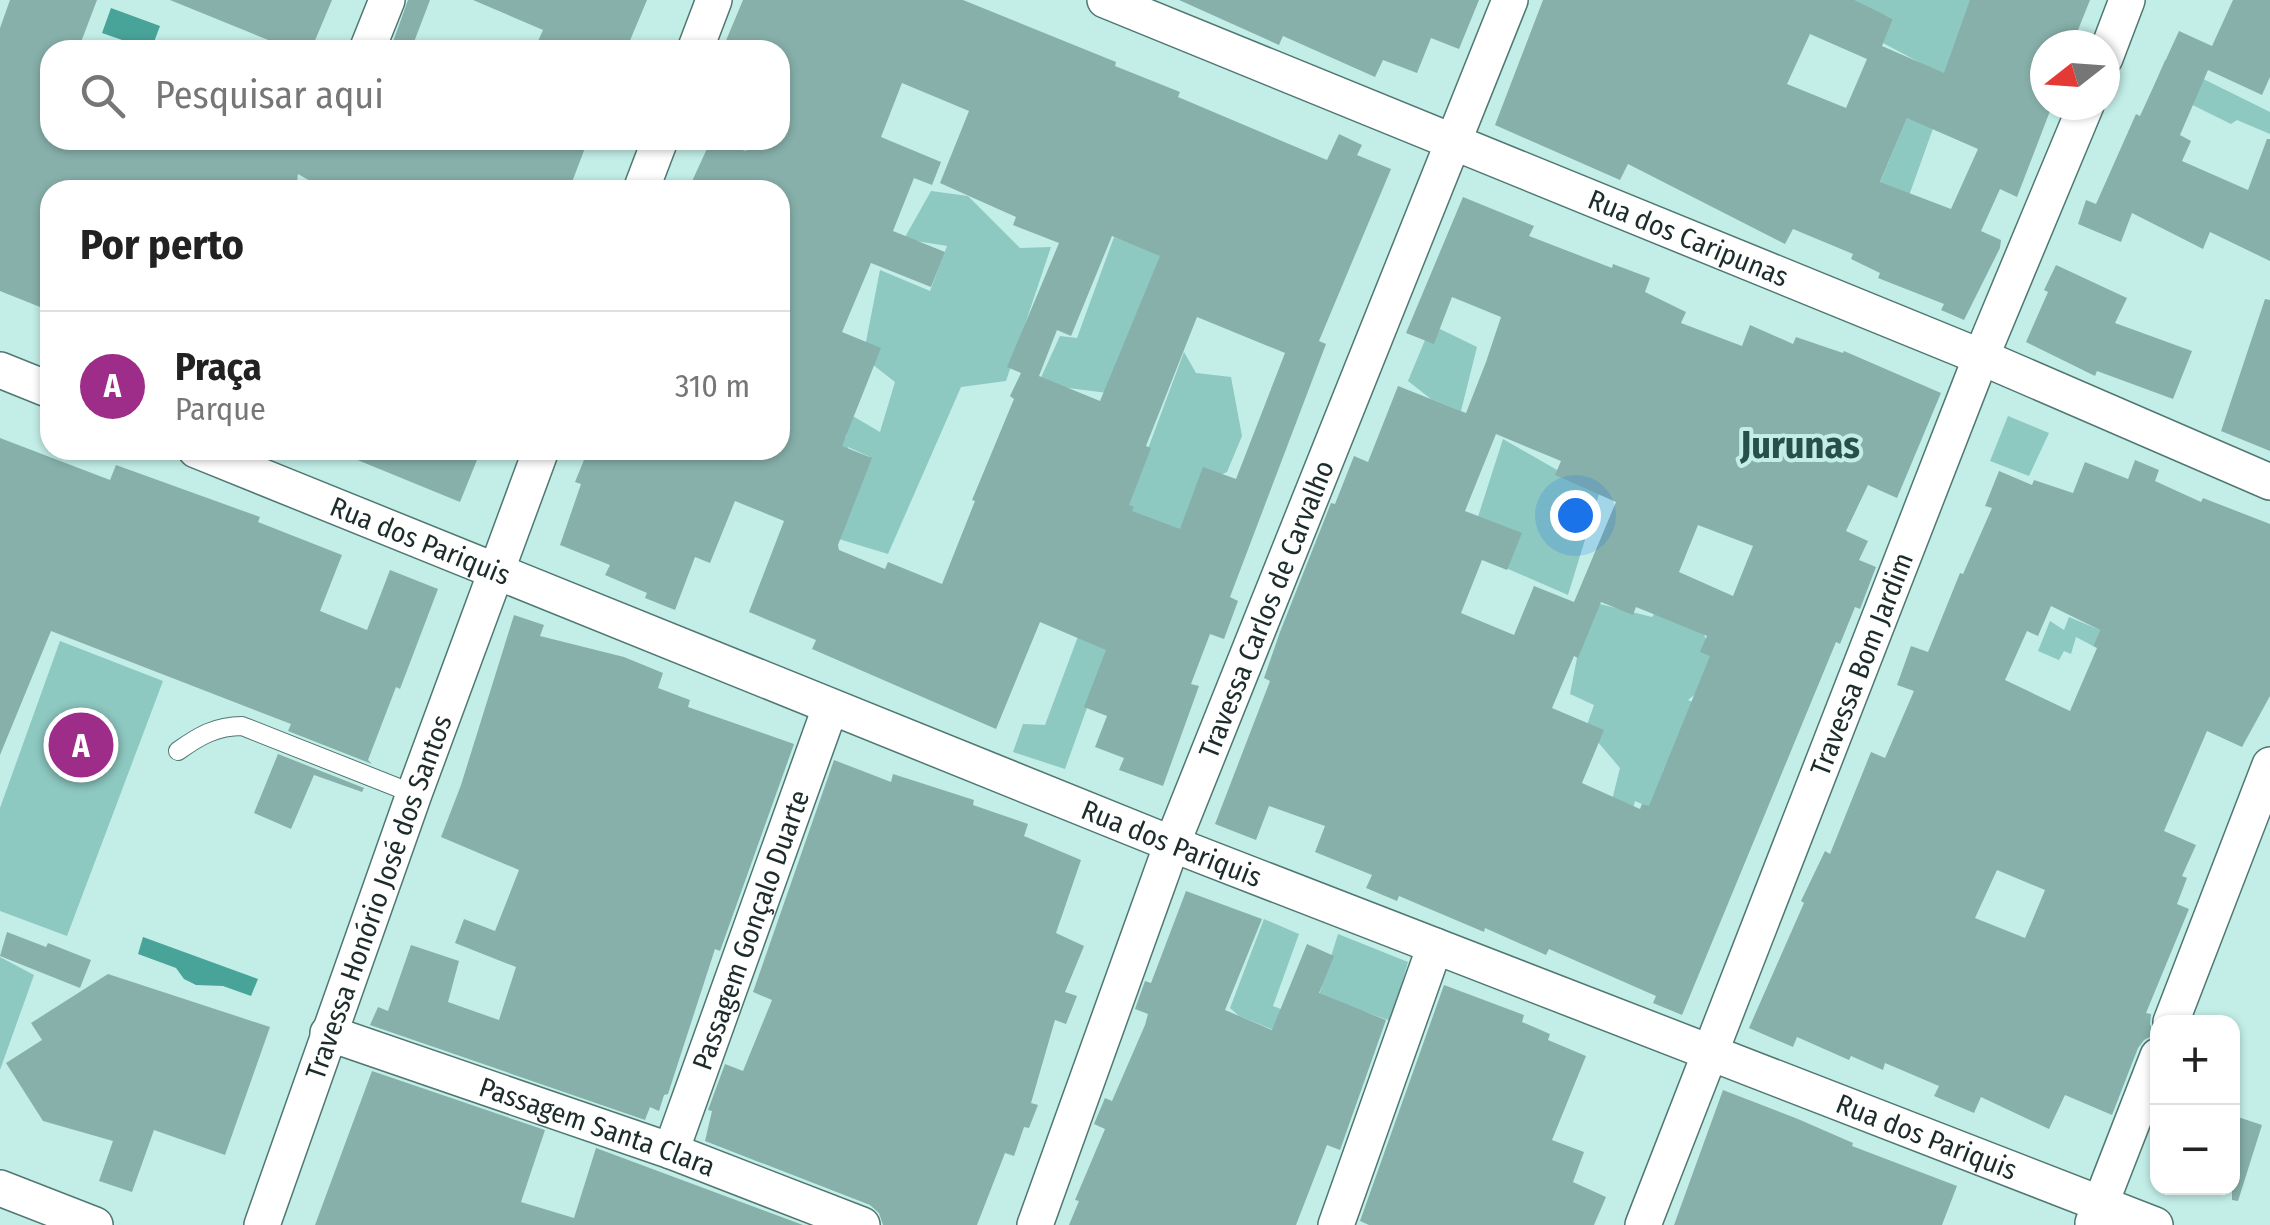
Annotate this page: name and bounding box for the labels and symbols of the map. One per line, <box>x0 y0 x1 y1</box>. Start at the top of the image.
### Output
north arrow <box>2030 30 2120 120</box>
street label: Rua dos Caripunas <box>1584 182 1793 293</box>
district label: Jurunas <box>1739 422 1860 468</box>
street label: Travessa Carlos de Carvalho <box>1192 455 1340 763</box>
street label: Rua dos Pariquis <box>326 490 515 592</box>
your location <box>1550 490 1601 541</box>
street label: Travessa Bom Jardim <box>1803 548 1920 780</box>
pin: A <box>48 708 114 782</box>
street label: Travessa Honório José dos Santos <box>298 710 458 1084</box>
street label: Passagem Gonçalo Duarte <box>685 786 816 1074</box>
street label: Rua dos Pariquis <box>1077 793 1267 894</box>
street label: Passagem Santa Clara <box>475 1070 720 1183</box>
street label: Rua dos Pariquis <box>1832 1087 2022 1186</box>

